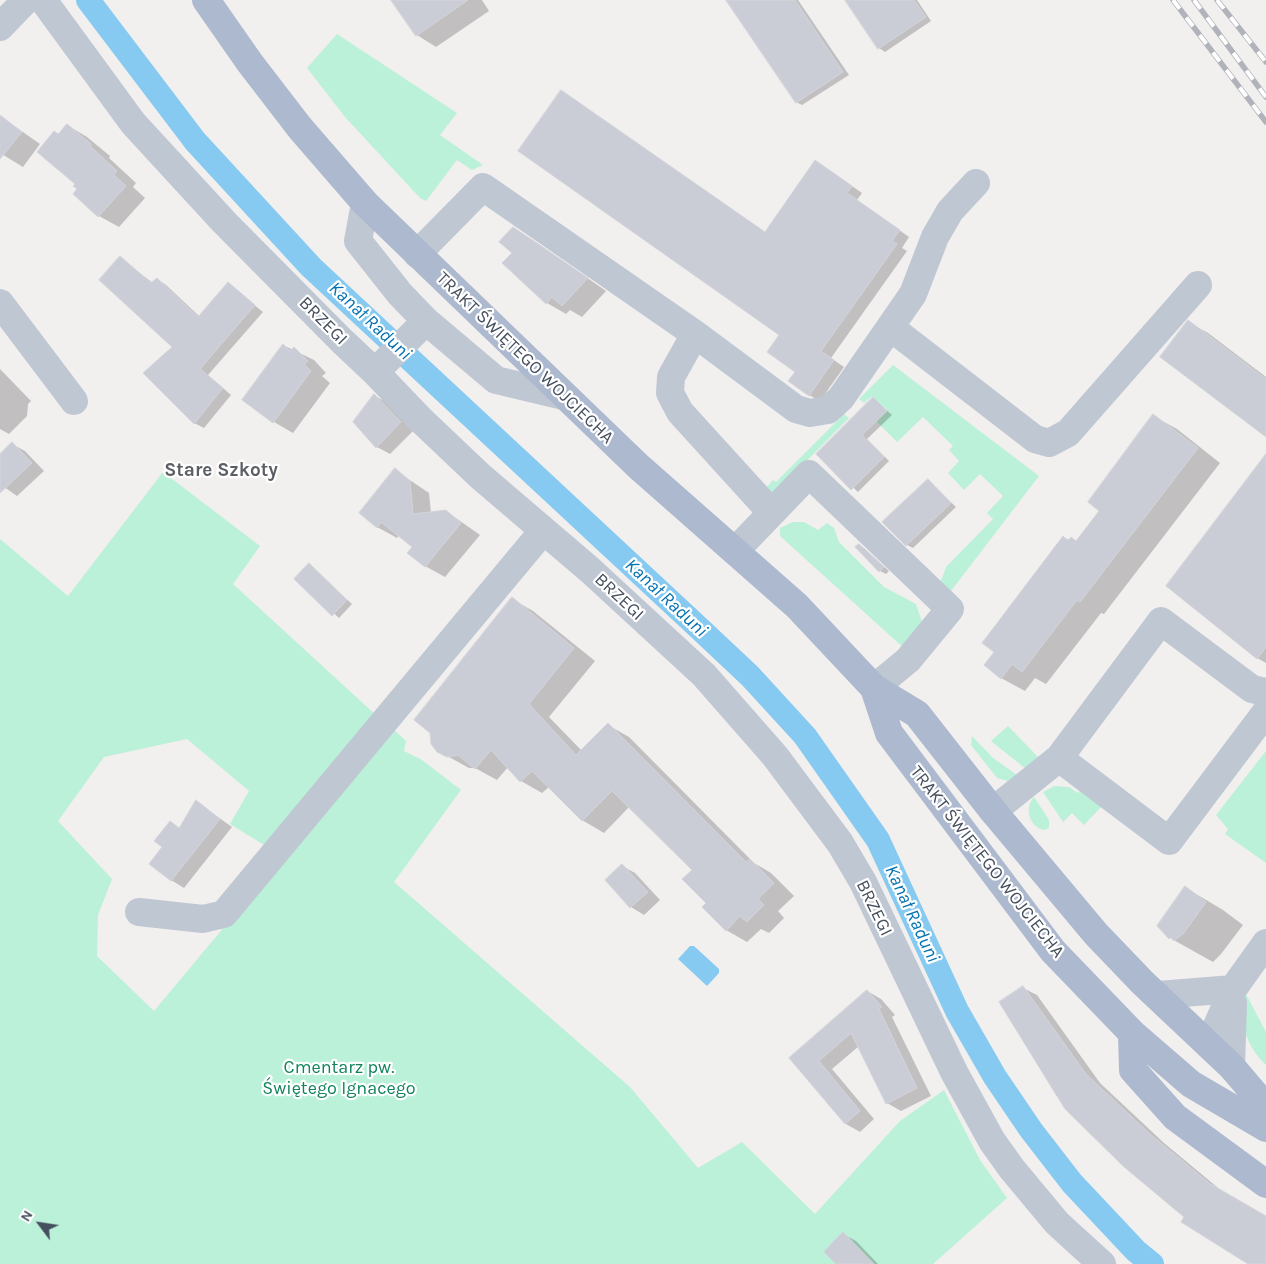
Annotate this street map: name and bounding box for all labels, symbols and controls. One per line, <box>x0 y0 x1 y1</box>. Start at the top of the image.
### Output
street label: TRAKT ŚWIĘTEGO WOJCIECHA <box>432 268 618 448</box>
water label: Kanał Raduni <box>324 277 416 365</box>
street label: BRZEGI <box>294 292 352 350</box>
district label: Stare Szkoty <box>164 460 278 482</box>
water label: Kanał Raduni <box>620 554 712 642</box>
street label: BRZEGI <box>590 569 648 625</box>
street label: TRAKT ŚWIĘTEGO WOJCIECHA <box>905 762 1069 962</box>
water label: Kanał Raduni <box>880 862 944 966</box>
street label: BRZEGI <box>851 876 897 940</box>
park label: Cmentarz pw. Świętego Ignacego <box>262 1057 416 1100</box>
north arrow <box>15 1199 65 1249</box>
text: N <box>17 1207 37 1225</box>

